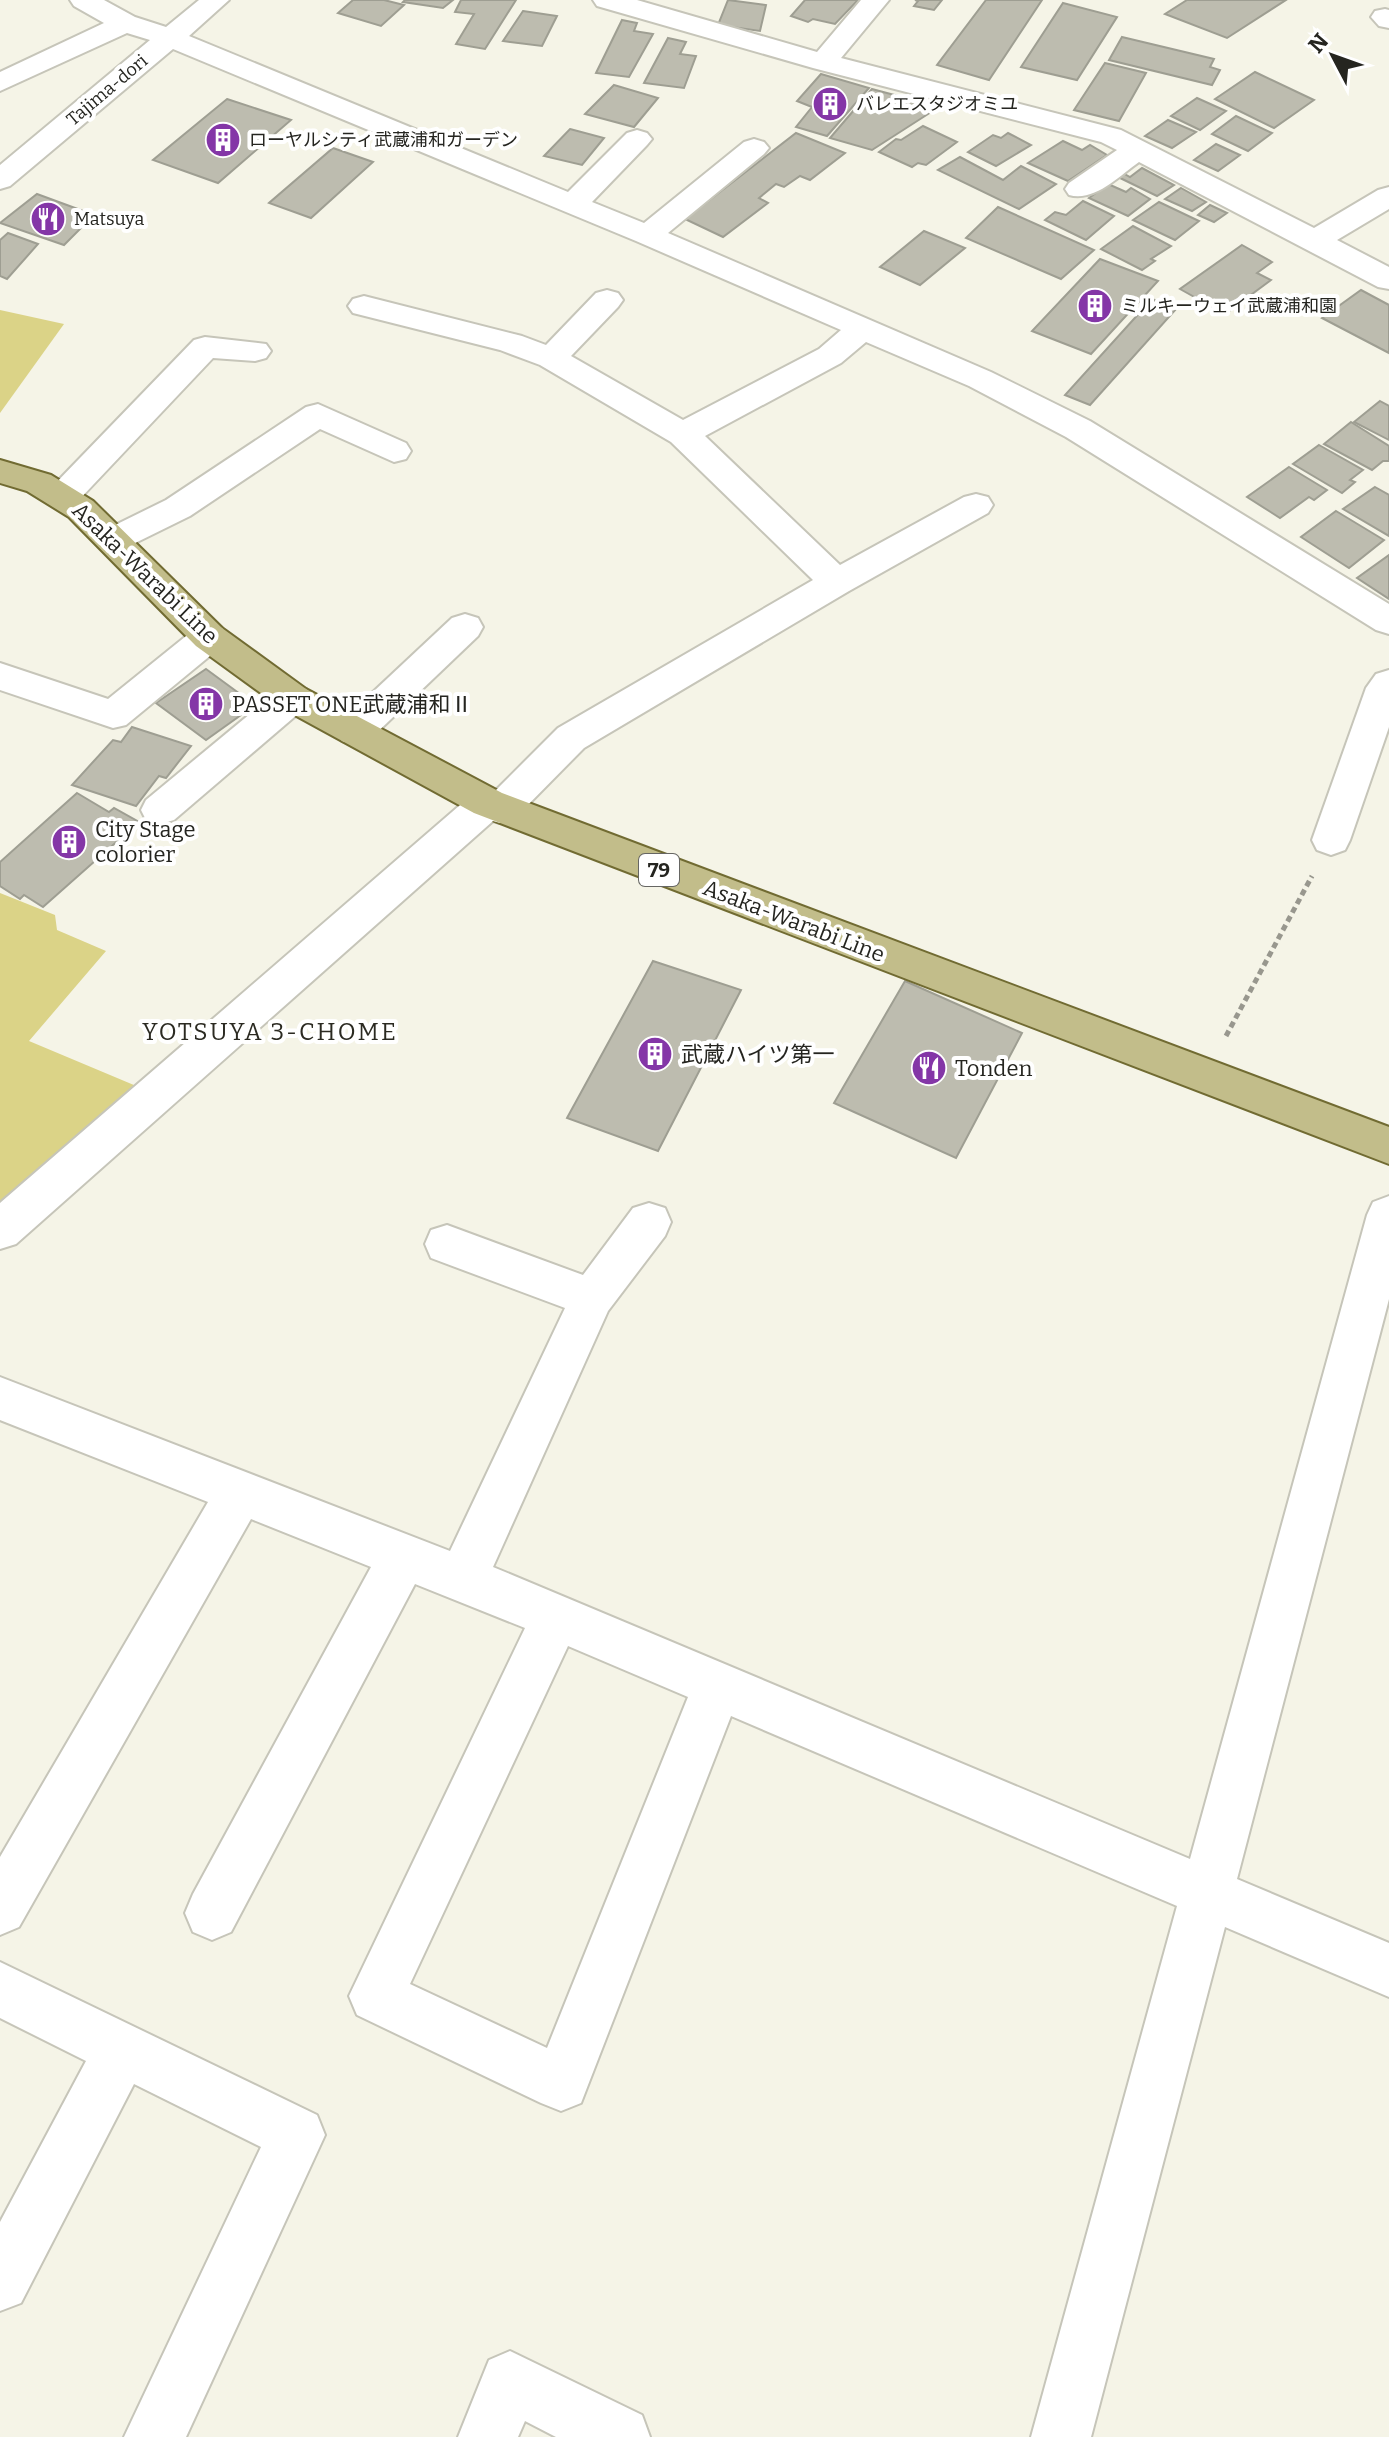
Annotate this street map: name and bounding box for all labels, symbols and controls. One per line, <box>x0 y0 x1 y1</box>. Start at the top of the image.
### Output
north arrow <box>1293 16 1373 96</box>
text: N <box>1303 28 1334 58</box>
street label: Tajima-dori <box>62 50 152 130</box>
building icon: バレエスタジオミユ <box>811 85 849 123</box>
place label: バレエスタジオミユ <box>856 93 1018 115</box>
building icon: ローヤルシティ武蔵浦和ガーデン <box>204 121 242 159</box>
place label: ローヤルシティ武蔵浦和ガーデン <box>249 129 518 151</box>
restaurant icon: Matsuya <box>29 200 67 238</box>
place label: Matsuya <box>74 208 145 230</box>
building icon: ミルキーウェイ武蔵浦和園 <box>1076 287 1114 325</box>
place label: ミルキーウェイ武蔵浦和園 <box>1121 295 1337 317</box>
street label: Asaka-Warabi Line <box>66 497 224 649</box>
building icon: PASSET ONE武蔵浦和Ⅱ <box>187 685 225 723</box>
place label: PASSET ONE武蔵浦和Ⅱ <box>232 691 472 718</box>
place label: City Stage colorier <box>95 816 196 868</box>
building icon: City Stage colorier <box>50 823 88 861</box>
road number: 79 <box>639 854 679 886</box>
street label: Asaka-Warabi Line <box>699 874 889 968</box>
district label: YOTSUYA 3-CHOME <box>142 1018 398 1046</box>
building icon: 武蔵ハイツ第一 <box>636 1035 674 1073</box>
place label: 武蔵ハイツ第一 <box>681 1041 835 1068</box>
restaurant icon: Tonden <box>910 1049 948 1087</box>
place label: Tonden <box>955 1055 1032 1082</box>

